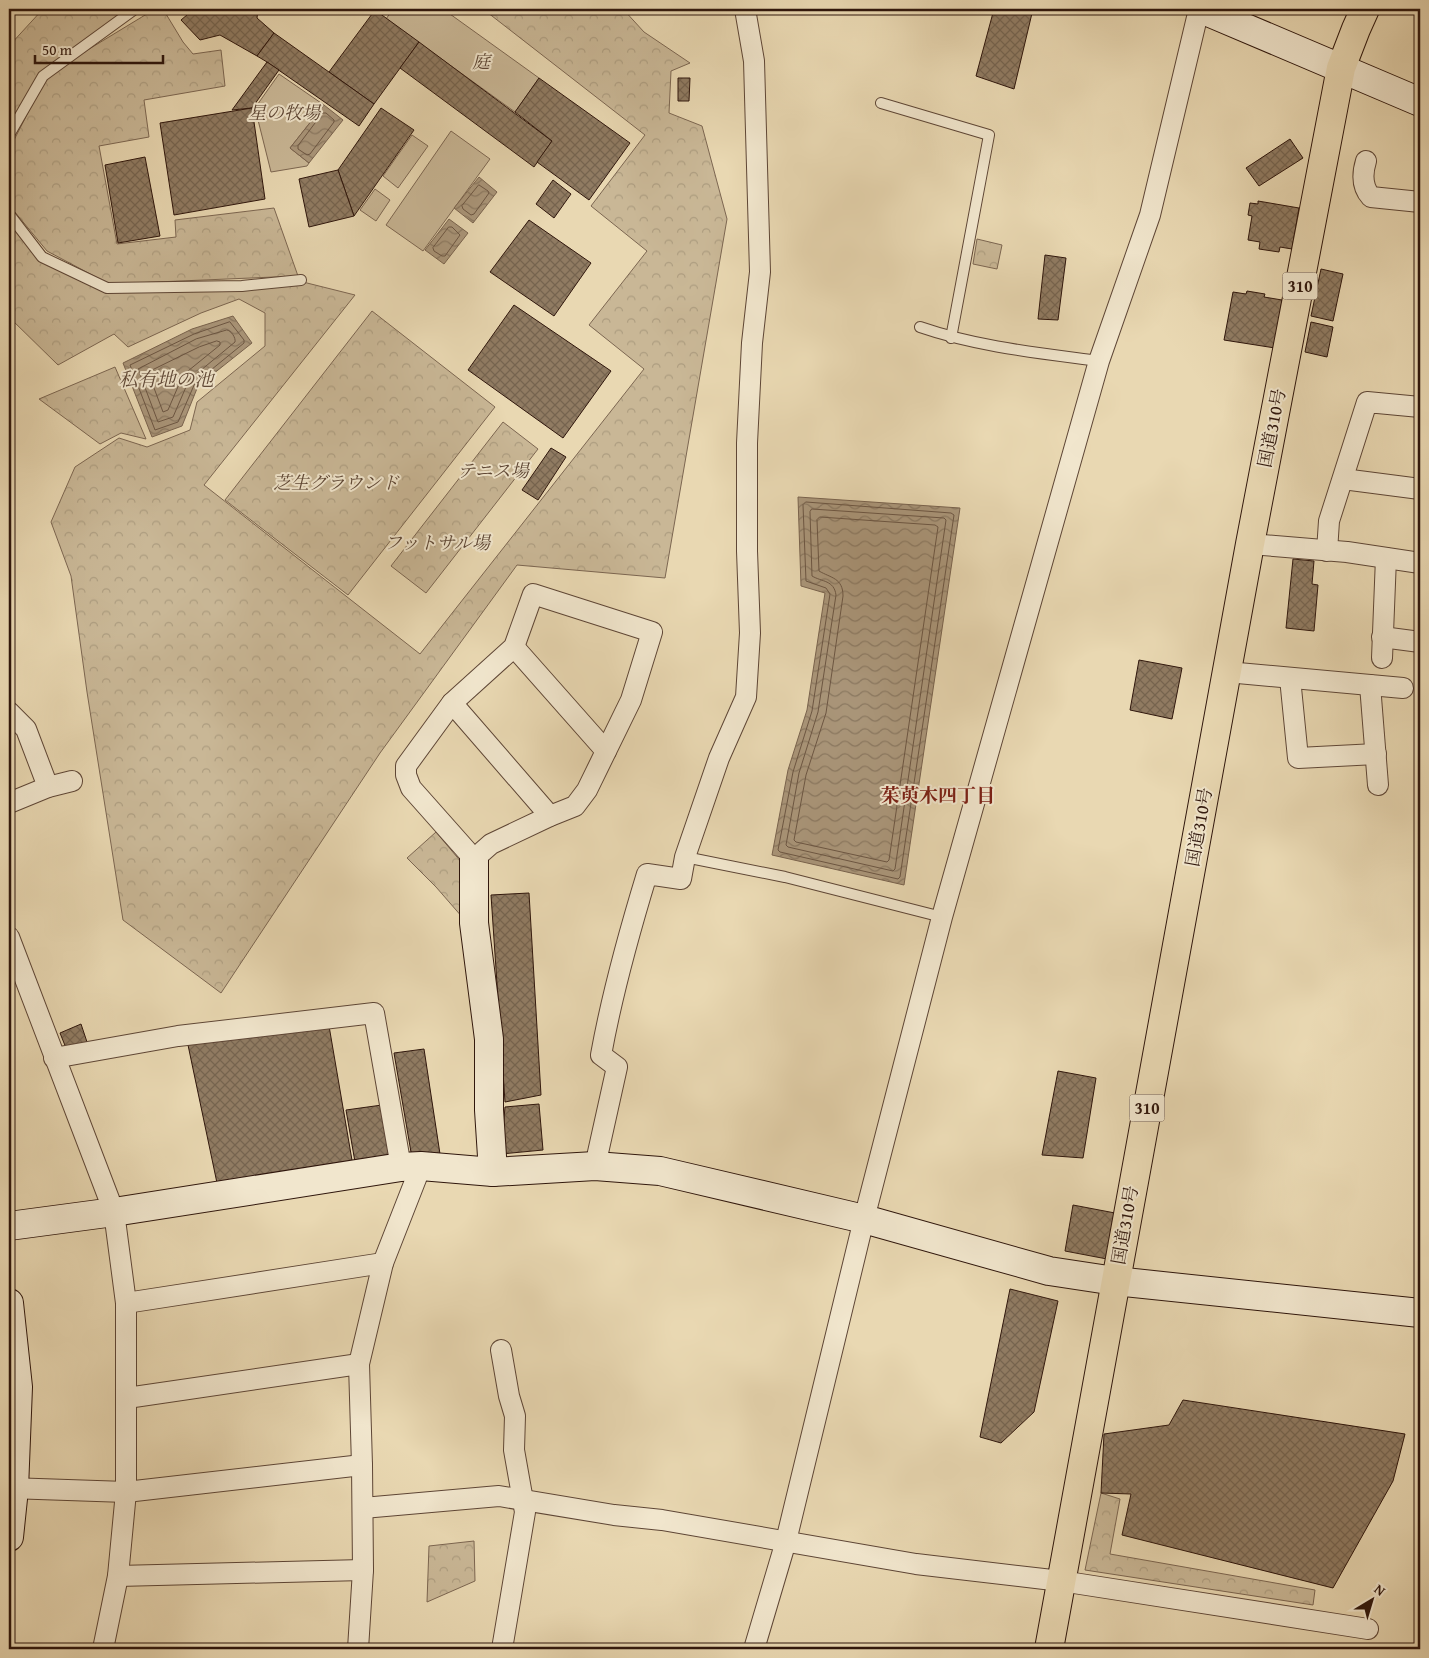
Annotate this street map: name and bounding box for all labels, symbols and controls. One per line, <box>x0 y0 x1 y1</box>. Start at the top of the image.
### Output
scale bar <box>35 32 162 64</box>
text: 50 m <box>42 39 73 60</box>
park label: 庭 <box>472 48 493 75</box>
park label: 星の牧場 <box>248 99 322 126</box>
road number: 310 <box>1282 272 1318 300</box>
water label: 私有地の池 <box>118 365 215 393</box>
street label: 国道310号 <box>1251 386 1292 470</box>
park label: テニス場 <box>457 457 531 484</box>
park label: 芝生グラウンド <box>273 469 400 496</box>
park label: フットサル場 <box>384 529 492 556</box>
district label: 茱萸木四丁目 <box>881 781 995 809</box>
street label: 国道310号 <box>1178 785 1219 869</box>
road number: 310 <box>1130 1094 1164 1122</box>
street label: 国道310号 <box>1104 1183 1145 1267</box>
north arrow <box>1346 1576 1396 1626</box>
text: N <box>1370 1579 1390 1601</box>

